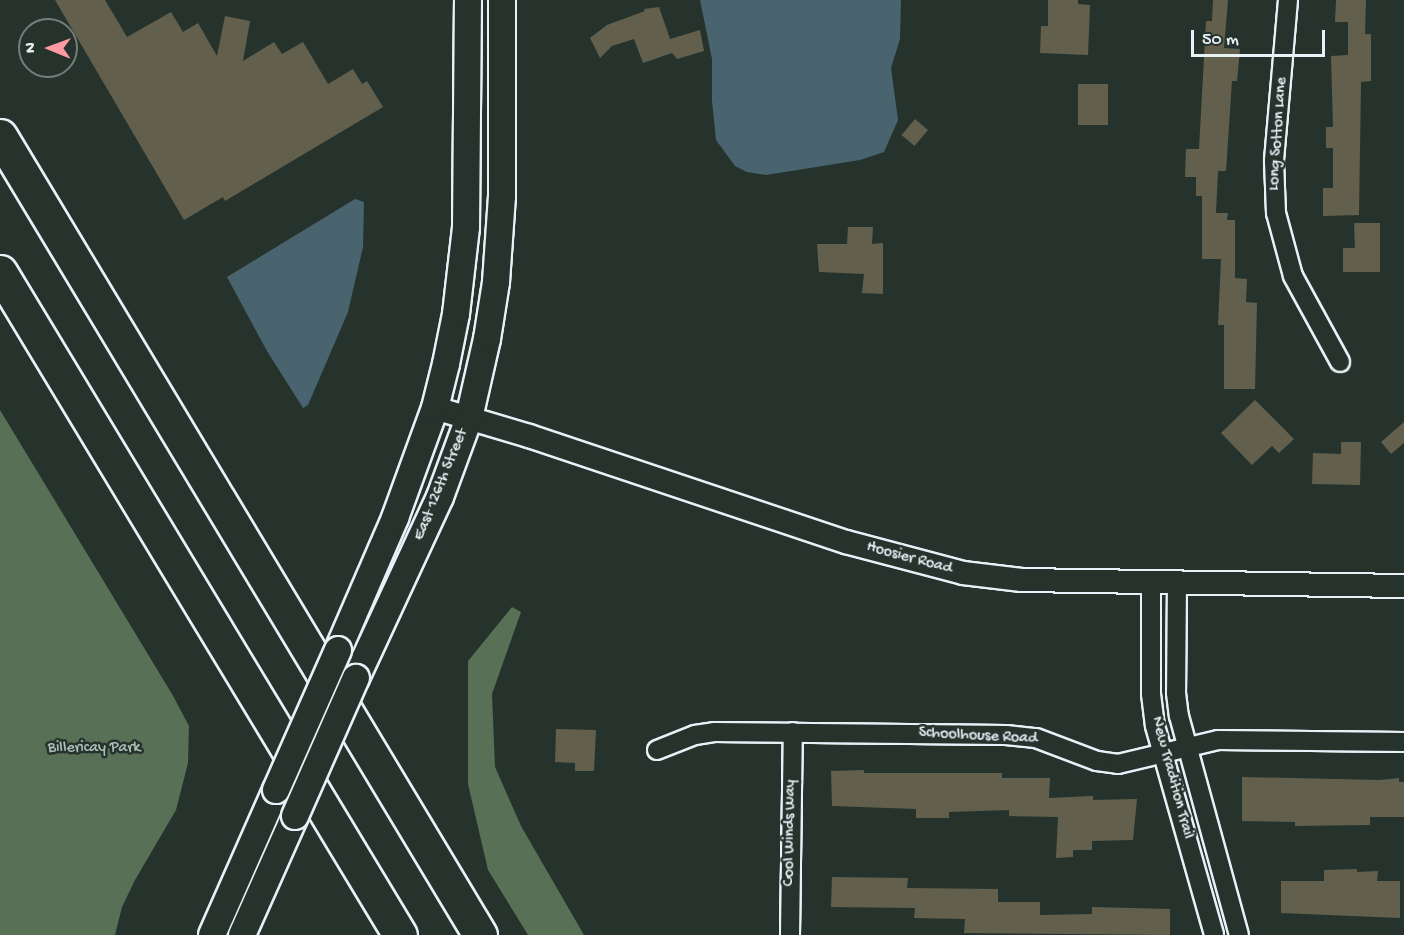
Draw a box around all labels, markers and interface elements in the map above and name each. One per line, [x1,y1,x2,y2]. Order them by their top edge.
north arrow [18,18,78,78]
scale bar [1194,18,1328,56]
text: 50 m [1202,30,1239,51]
text: N [22,42,41,53]
street label: Long Sotton Lane [1265,77,1293,191]
street label: East 126th Street [411,426,473,544]
street label: Hoosier Road [864,538,954,580]
street label: New Tradition Trail [1145,715,1197,841]
street label: Schoolhouse Road [918,724,1038,750]
park label: Billericay Park [48,739,140,759]
street label: Cool Winds Way [780,780,802,886]

